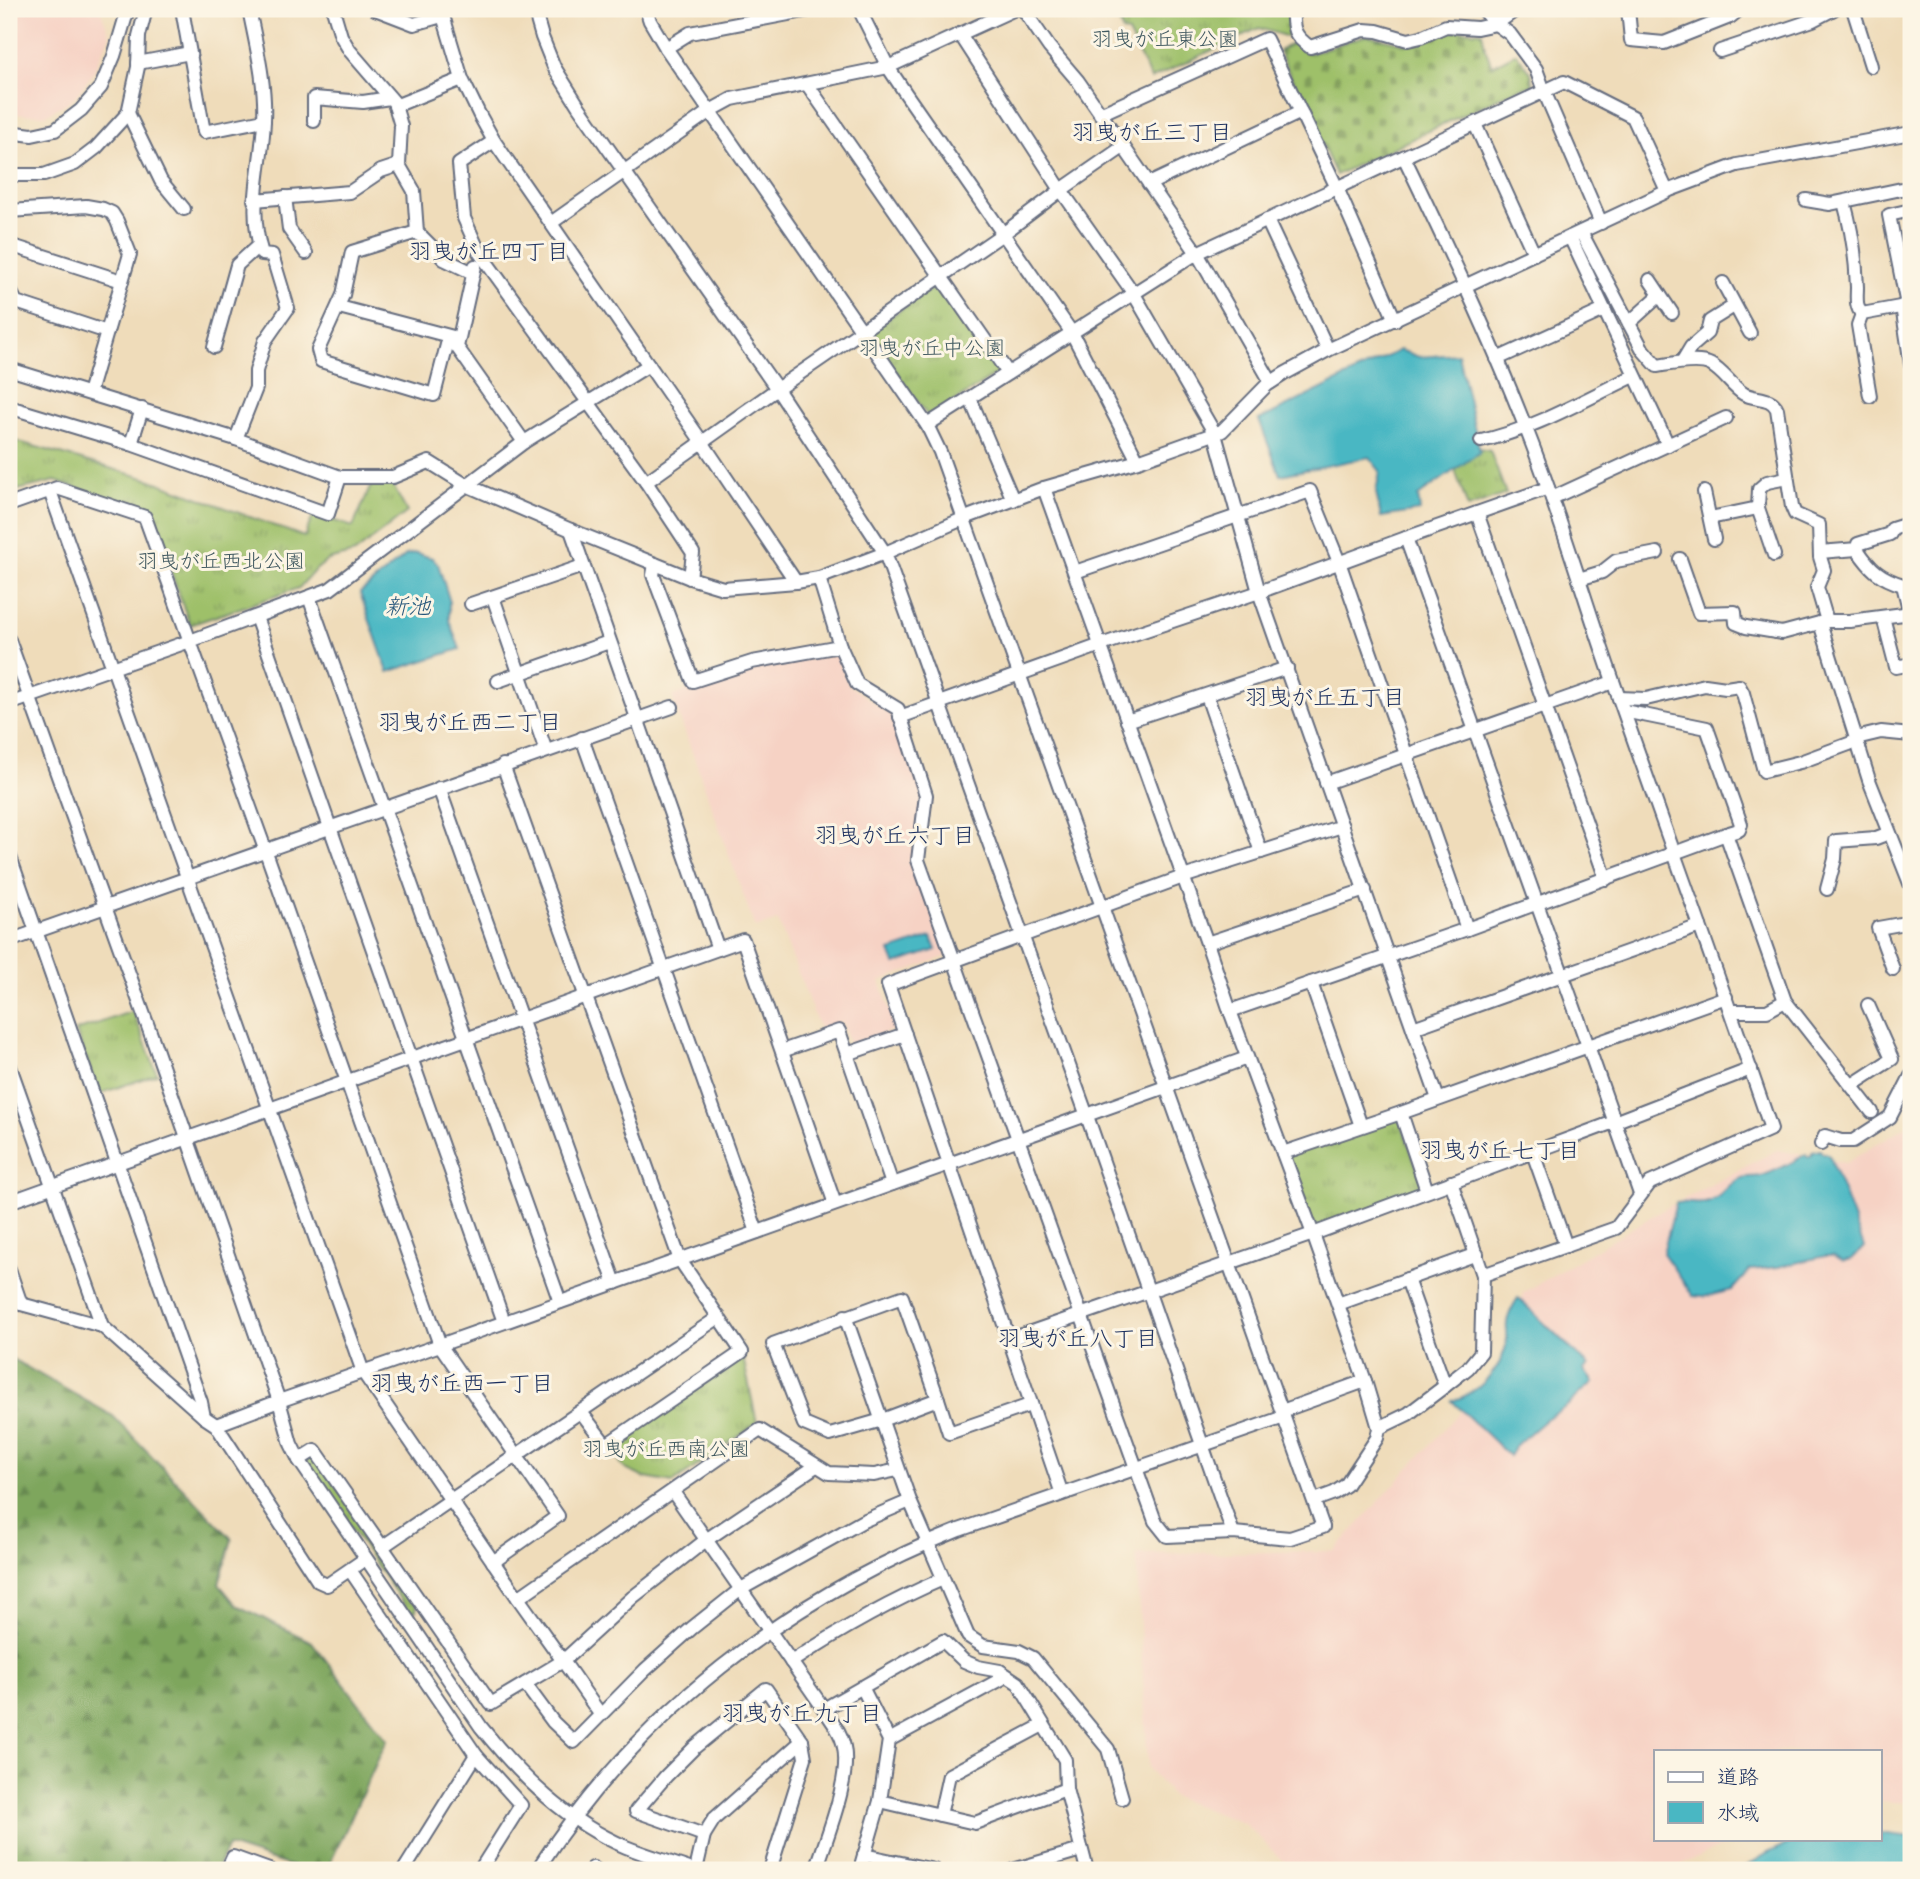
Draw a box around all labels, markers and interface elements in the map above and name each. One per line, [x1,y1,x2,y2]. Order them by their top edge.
park label: 羽曳が丘東公園 [1092,25,1239,54]
district label: 羽曳が丘三丁目 [1072,117,1233,149]
district label: 羽曳が丘四丁目 [409,236,570,268]
park label: 羽曳が丘中公園 [859,334,1006,363]
park label: 羽曳が丘西北公園 [137,547,305,576]
water label: 新池 [385,591,432,623]
district label: 羽曳が丘五丁目 [1245,682,1406,714]
district label: 羽曳が丘西二丁目 [378,707,562,739]
district label: 羽曳が丘六丁目 [815,820,976,852]
district label: 羽曳が丘七丁目 [1420,1135,1581,1167]
district label: 羽曳が丘八丁目 [998,1323,1159,1355]
district label: 羽曳が丘西一丁目 [370,1368,554,1400]
park label: 羽曳が丘西南公園 [582,1435,750,1464]
district label: 羽曳が丘九丁目 [722,1698,883,1730]
legend [1654,1750,1882,1840]
text: 道路 [1717,1763,1759,1792]
text: 水域 [1717,1799,1759,1828]

